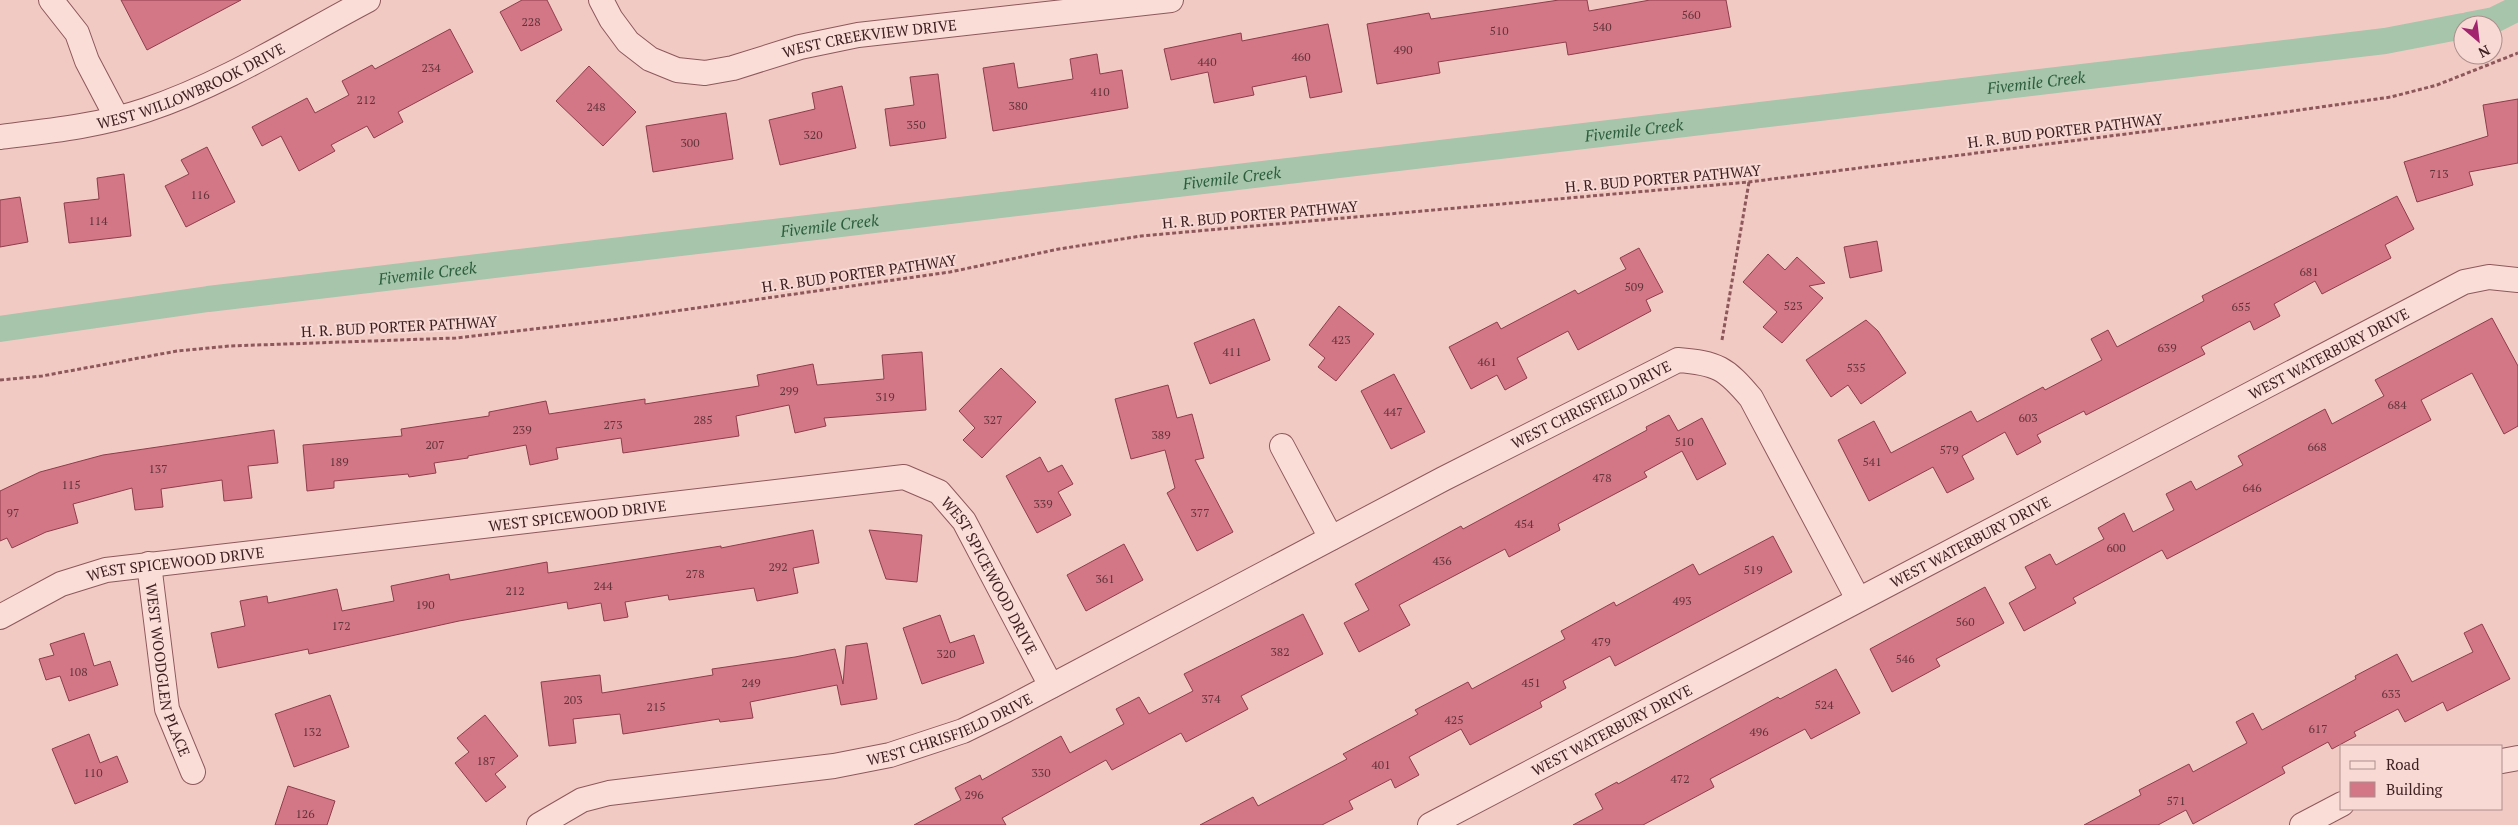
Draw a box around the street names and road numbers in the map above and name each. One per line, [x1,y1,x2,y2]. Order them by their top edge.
street label: WEST CREEKVIEW DRIVE [780,14,958,62]
street label: WEST WILLOWBROOK DRIVE [95,38,288,133]
street label: H. R. BUD PORTER PATHWAY [1966,108,2164,152]
street label: H. R. BUD PORTER PATHWAY [1564,159,1762,197]
street label: H. R. BUD PORTER PATHWAY [1161,195,1359,233]
street label: H. R. BUD PORTER PATHWAY [760,249,958,297]
street label: WEST WATERBURY DRIVE [2245,303,2412,404]
street label: H. R. BUD PORTER PATHWAY [300,311,498,341]
street label: WEST CHRISFIELD DRIVE [1508,355,1674,453]
street label: WEST WATERBURY DRIVE [1886,491,2054,592]
street label: WEST SPICEWOOD DRIVE [937,492,1042,658]
street label: WEST SPICEWOOD DRIVE [487,495,667,535]
street label: WEST SPICEWOOD DRIVE [84,542,265,585]
street label: WEST WOODGLEN PLACE [141,582,195,759]
street label: WEST WATERBURY DRIVE [1528,679,1695,780]
street label: WEST CHRISFIELD DRIVE [865,688,1036,769]

